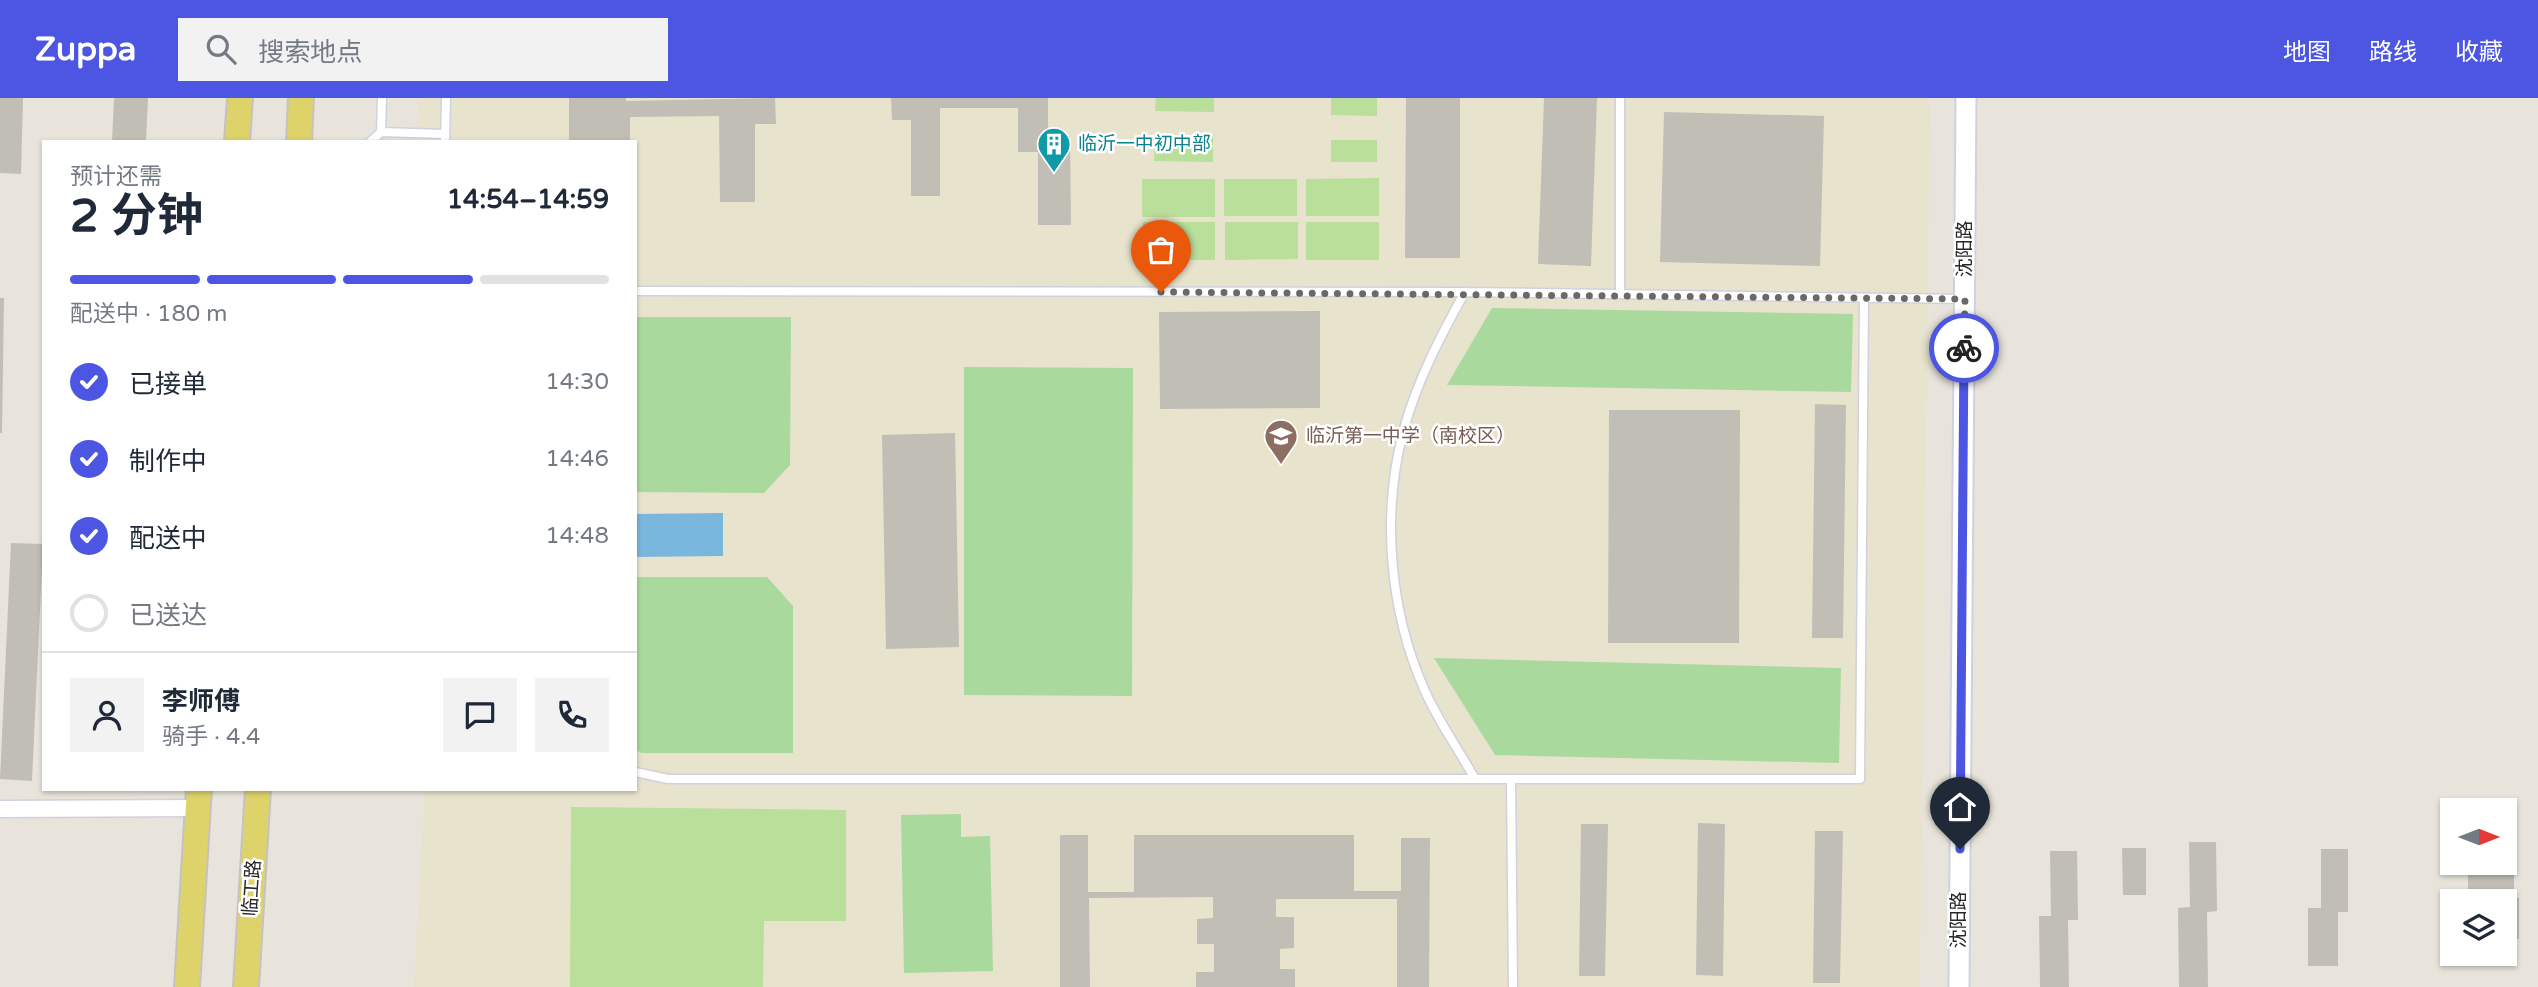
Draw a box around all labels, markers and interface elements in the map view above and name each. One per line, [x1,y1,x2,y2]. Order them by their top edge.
search box [178,18,668,81]
text: Zuppa [35,30,136,69]
icon: search [202,30,240,68]
text: 搜索地点 [258,37,362,68]
text: 地图 [2283,38,2331,67]
text: 路线 [2369,38,2417,67]
text: 收藏 [2455,38,2503,67]
building icon: 临沂一中初中部 [1035,125,1073,174]
place label: 临沂一中初中部 [1078,133,1211,155]
text: 预计还需 [70,163,162,191]
text: 14:54–14:59 [447,184,609,215]
text: 2 分钟 [70,189,203,244]
pin [1131,220,1191,292]
street label: 沈阳路 [1954,220,1976,278]
icon: bag [1142,231,1180,269]
text: 配送中 · 180 m [70,300,227,328]
courier [1929,313,1999,383]
icon: bike [1945,329,1983,367]
icon: check [70,363,108,401]
text: 14:30 [545,368,609,396]
text: 已接单 [129,369,207,400]
school or university icon: 临沂第一中学（南校区） [1262,417,1300,466]
place label: 临沂第一中学（南校区） [1306,425,1515,447]
icon: check [70,440,108,478]
text: 14:46 [545,445,609,473]
text: 制作中 [129,446,207,477]
icon: check [70,517,108,555]
text: 14:48 [545,522,609,550]
text: 配送中 [129,523,207,554]
text: 已送达 [129,600,207,631]
button: person [70,678,144,752]
button: chat [443,678,517,752]
button: phone [535,678,609,752]
text: 李师傅 [162,686,240,717]
text: 骑手 · 4.4 [162,723,260,751]
pin [1930,777,1990,849]
icon: home [1941,788,1979,826]
north arrow [2440,798,2516,875]
map controls [2440,798,2517,966]
street label: 临工路 [239,859,265,917]
button: layers [2440,889,2517,966]
street label: 沈阳路 [1948,891,1970,949]

